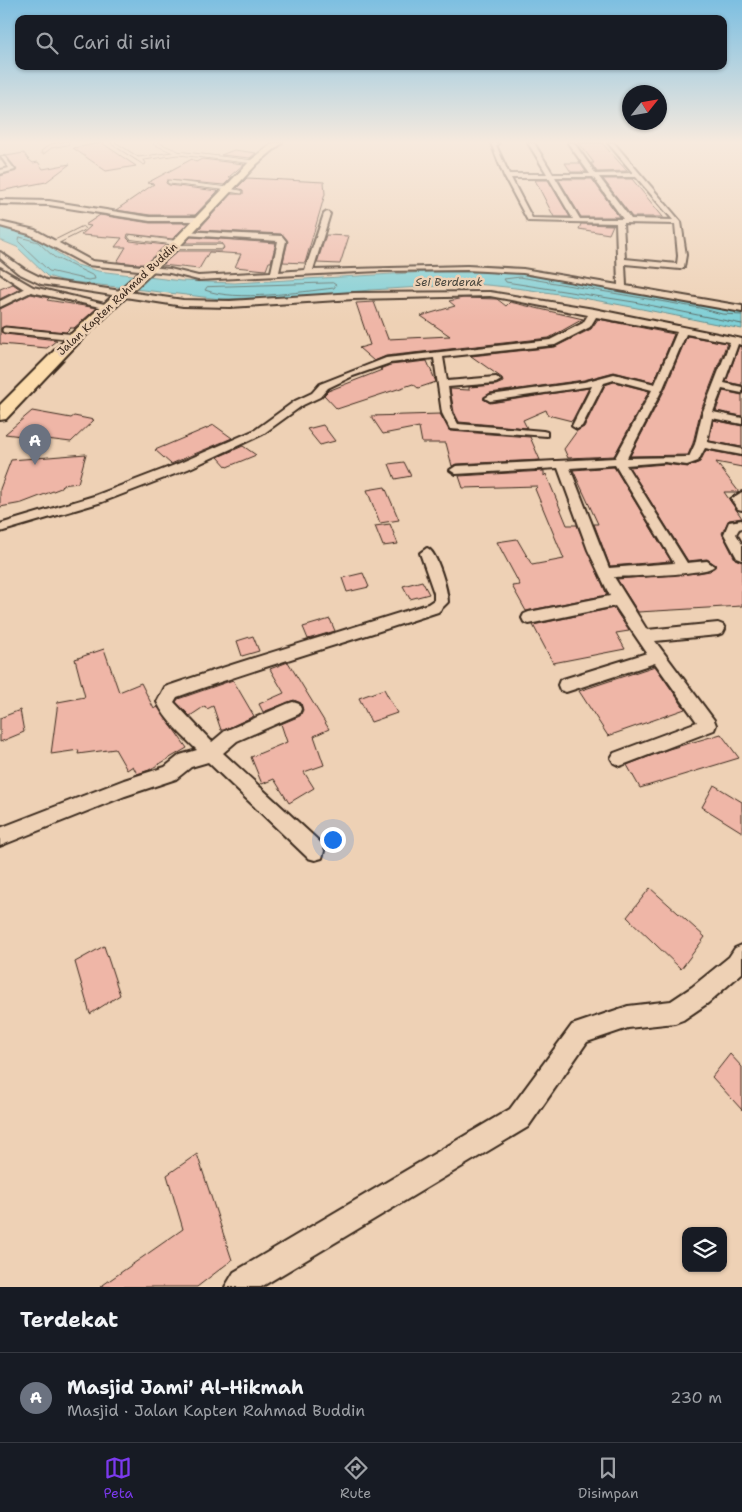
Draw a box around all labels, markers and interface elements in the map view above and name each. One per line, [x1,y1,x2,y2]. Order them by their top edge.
search box [15,15,727,70]
icon: search [33,29,61,57]
text: Cari di sini [73,30,171,55]
north arrow [622,85,667,130]
street label: Jalan Kapten Rahmad Buddin [54,240,181,359]
water label: Sei Berderak [415,275,483,290]
pin: A [19,424,51,465]
your location [320,827,346,853]
map controls [682,1227,727,1272]
button: layers [682,1227,727,1272]
text: Terdekat [20,1306,118,1334]
text: Masjid Jami' Al-Hikmah [67,1375,304,1400]
text: A [30,1387,42,1408]
text: 230 m [670,1387,722,1408]
text: Masjid · Jalan Kapten Rahmad Buddin [67,1400,365,1421]
tab: Peta [103,1454,133,1502]
tab: Rute [340,1454,371,1502]
tab: Disimpan [578,1454,639,1502]

